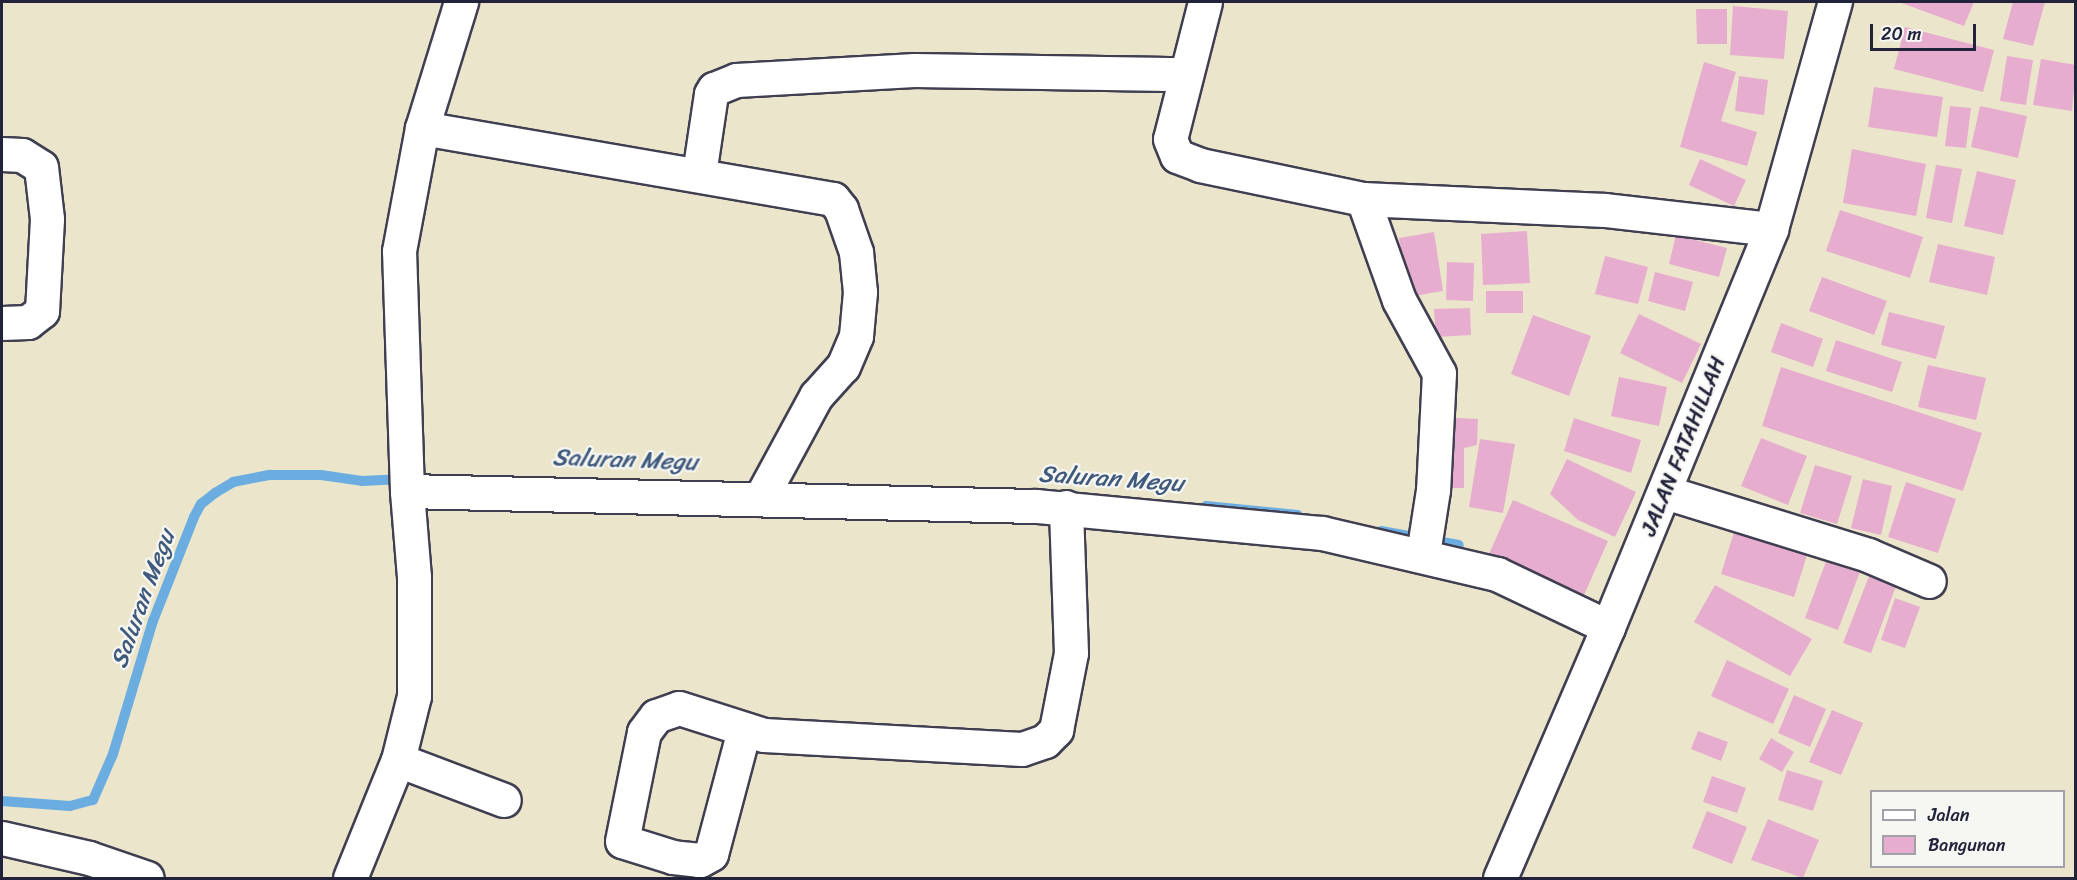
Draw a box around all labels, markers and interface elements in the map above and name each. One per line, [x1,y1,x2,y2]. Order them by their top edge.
scale bar [1873,12,1980,50]
text: 20 m [1881,18,1921,50]
street label: JALAN FATAHILLAH [1635,352,1731,540]
water label: Saluran Megu [552,443,698,477]
water label: Saluran Megu [1038,460,1184,498]
water label: Saluran Megu [105,526,181,672]
legend [1870,790,2065,868]
text: Jalan [1928,799,1969,831]
text: Bangunan [1928,829,2005,861]

